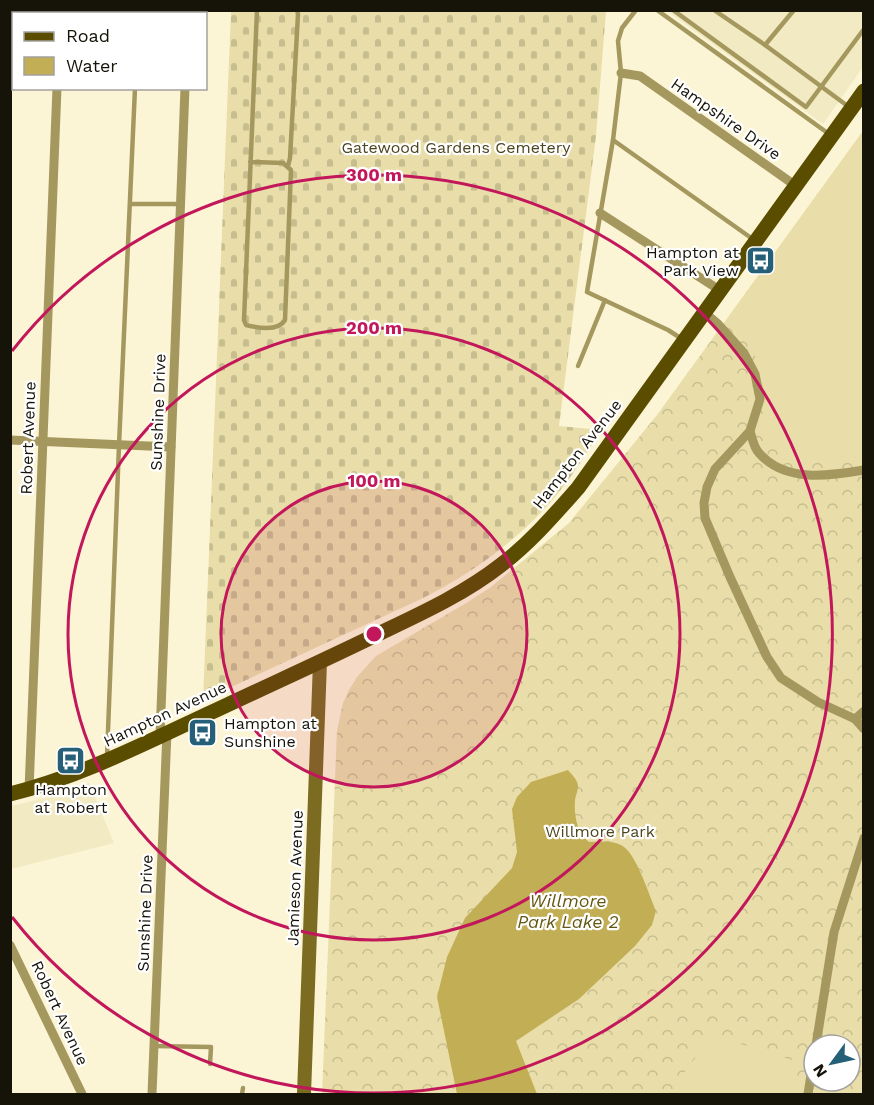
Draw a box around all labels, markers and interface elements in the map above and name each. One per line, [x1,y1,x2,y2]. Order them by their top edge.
legend [12,12,207,90]
text: Road [66,25,110,46]
text: Water [66,55,118,76]
street label: Hampshire Drive [668,74,784,164]
park label: Gatewood Gardens Cemetery [341,138,571,157]
text: 300 m [346,164,402,185]
place label: Hampton at Park View [646,243,739,280]
bus stop icon: Hampton at Park View [744,245,776,277]
text: 200 m [346,317,402,338]
street label: Sunshine Drive [146,353,170,471]
street label: Robert Avenue [17,381,39,495]
street label: Hampton Avenue [528,396,626,512]
text: 100 m [347,470,401,491]
centre of rings [364,624,384,644]
street label: Hampton Avenue [101,677,229,751]
place label: Hampton at Sunshine [224,714,317,751]
bus stop icon: Hampton at Sunshine [187,716,219,748]
bus stop icon: Hampton at Robert [55,745,87,777]
place label: Hampton at Robert [35,780,108,817]
street label: Jamieson Avenue [283,810,307,946]
park label: Willmore Park [545,822,655,841]
street label: Sunshine Drive [133,854,157,972]
water label: Willmore Park Lake 2 [517,890,619,932]
street label: Robert Avenue [27,958,93,1068]
north arrow [802,1033,862,1093]
text: N [809,1061,831,1081]

